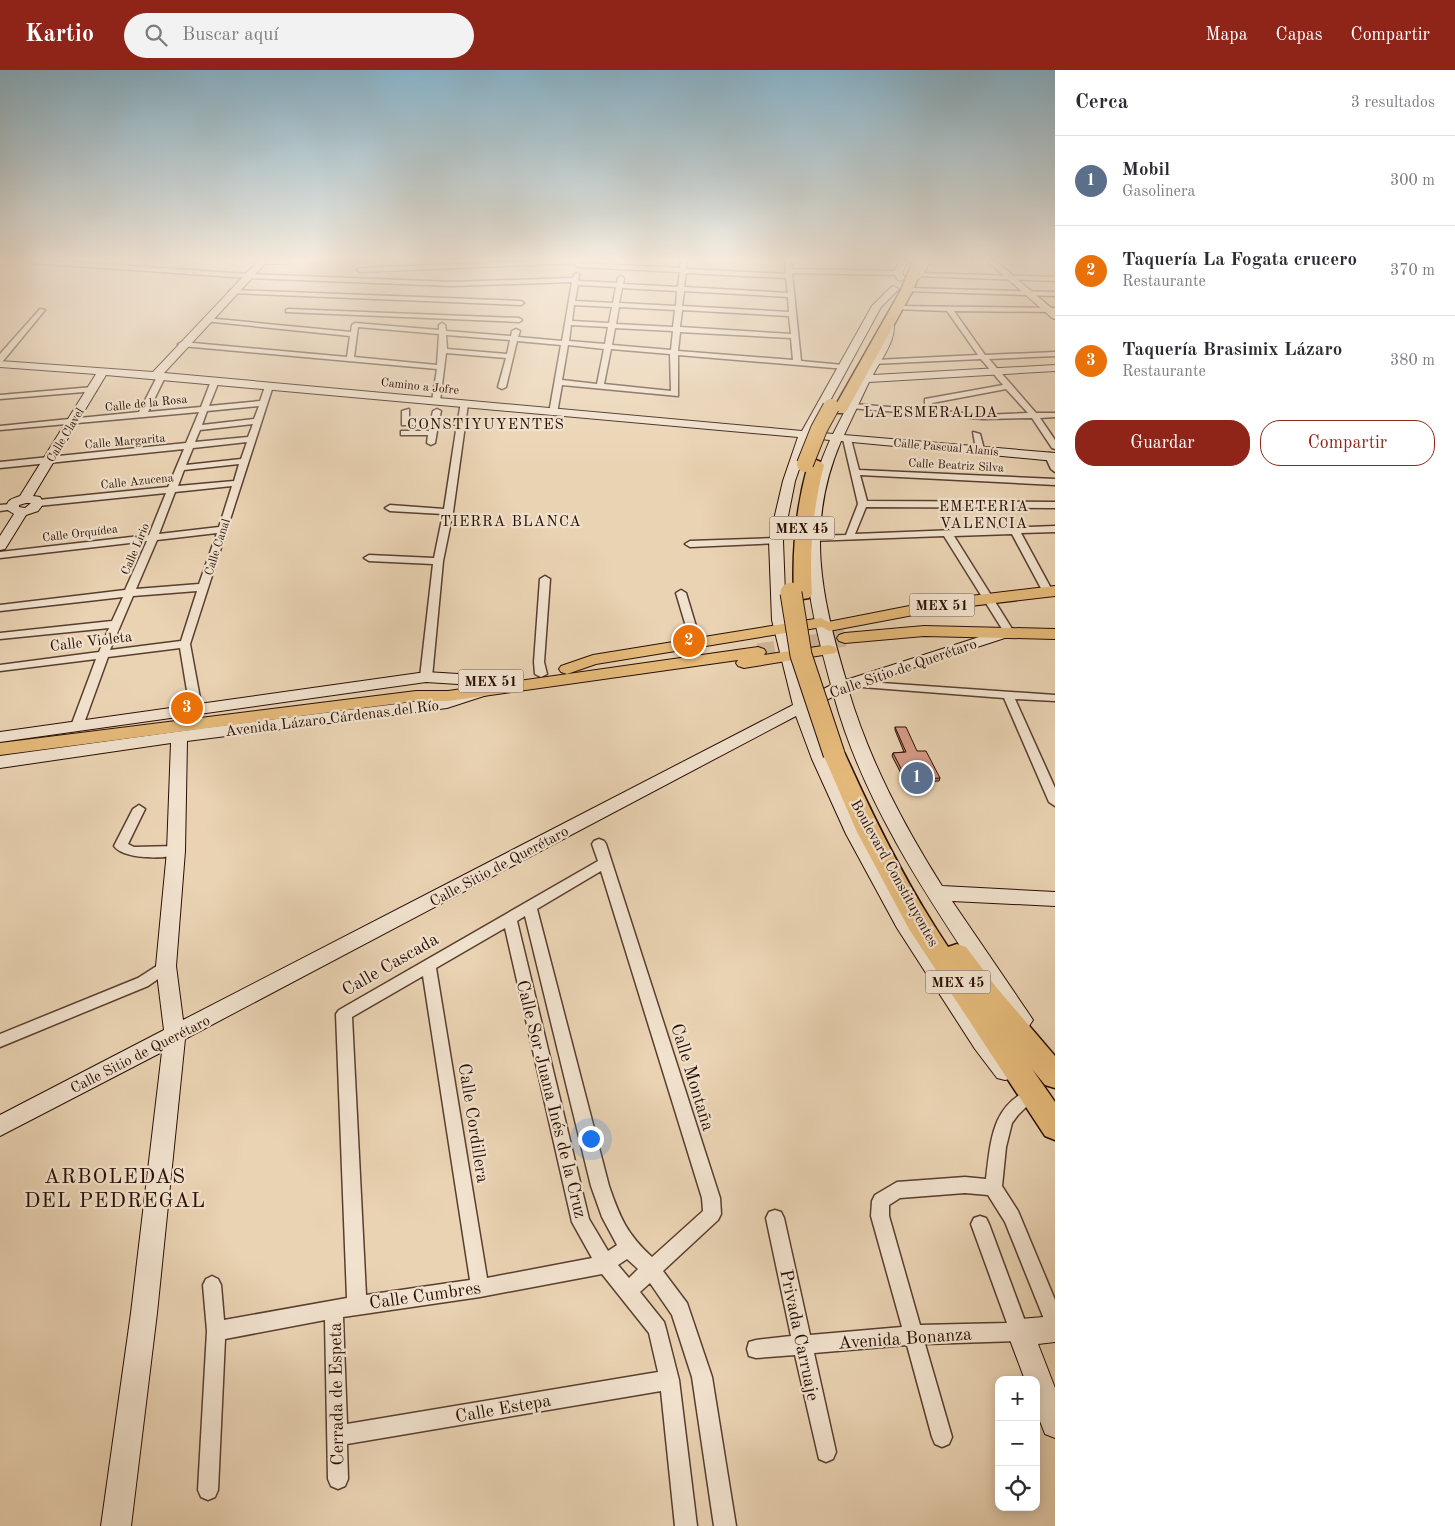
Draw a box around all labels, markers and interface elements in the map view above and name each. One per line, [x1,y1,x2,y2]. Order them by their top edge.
search box [124,13,474,58]
icon: search [142,21,170,49]
text: Kartio [25,23,94,47]
text: Buscar aquí [182,26,279,45]
text: Mapa [1205,26,1248,44]
text: Capas [1276,26,1323,44]
text: Compartir [1351,26,1430,44]
text: Cerca [1075,92,1128,113]
text: 3 resultados [1351,95,1435,111]
text: Mobil [1122,161,1170,180]
text: 1 [1086,173,1096,189]
text: 300 m [1390,173,1435,189]
text: Gasolinera [1122,184,1195,200]
text: Taquería La Fogata crucero [1122,251,1357,270]
text: 2 [1086,263,1096,279]
text: 370 m [1390,263,1435,279]
text: Restaurante [1122,274,1206,290]
text: Taquería Brasimix Lázaro [1122,341,1342,360]
text: 3 [1086,353,1096,369]
text: 380 m [1390,353,1435,369]
text: Restaurante [1122,364,1206,380]
street label: Camino a Jofre [380,377,460,397]
street label: Calle de la Rosa [104,394,188,414]
street label: Calle Clavel [45,406,87,465]
district label: LA ESMERALDA [864,406,998,421]
district label: CONSTIYUYENTES [407,418,565,433]
button: Guardar [1075,420,1250,466]
button: Compartir [1260,420,1435,466]
street label: Calle Margarita [84,432,166,452]
street label: Calle Pascual Alanís [893,437,999,459]
street label: Calle Beatriz Silva [908,457,1004,475]
street label: Calle Azucena [100,472,174,492]
district label: EMETERIA VALENCIA [939,500,1029,532]
district label: TIERRA BLANCA [440,515,582,530]
road number: MEX 45 [770,516,834,539]
street label: Calle Canal [203,517,233,577]
street label: Calle Lirio [120,522,152,577]
street label: Calle Orquídea [42,523,119,545]
road number: MEX 51 [910,594,974,616]
pin: 2 [673,622,705,660]
street label: Calle Violeta [49,630,134,655]
street label: Calle Sitio de Querétaro [828,637,979,702]
road number: MEX 51 [458,670,524,692]
pin: 3 [171,689,203,727]
street label: Avenida Lázaro Cárdenas del Río [224,699,440,740]
pin: 1 [901,759,933,797]
street label: Boulevard Constituyentes [847,798,940,950]
street label: Calle Sitio de Querétaro [428,824,571,910]
street label: Calle Cascada [339,930,442,1000]
road number: MEX 45 [926,970,990,994]
street label: Calle Sor Juana Inés de la Cruz [513,978,589,1220]
street label: Calle Sitio de Querétaro [68,1014,213,1097]
street label: Calle Montaña [667,1021,717,1133]
street label: Calle Cordillera [455,1062,491,1184]
your location [578,1126,604,1152]
district label: ARBOLEDAS DEL PEDREGAL [24,1167,206,1212]
street label: Privada Carruaje [776,1268,822,1403]
street label: Calle Cumbres [368,1279,482,1313]
street label: Cerrada de Espeta [327,1322,347,1466]
street label: Avenida Bonanza [838,1325,973,1353]
map controls [995,1376,1040,1511]
button: + [995,1376,1040,1421]
street label: Calle Estepa [454,1392,553,1426]
button: − [995,1421,1040,1466]
button: locate [995,1466,1040,1511]

